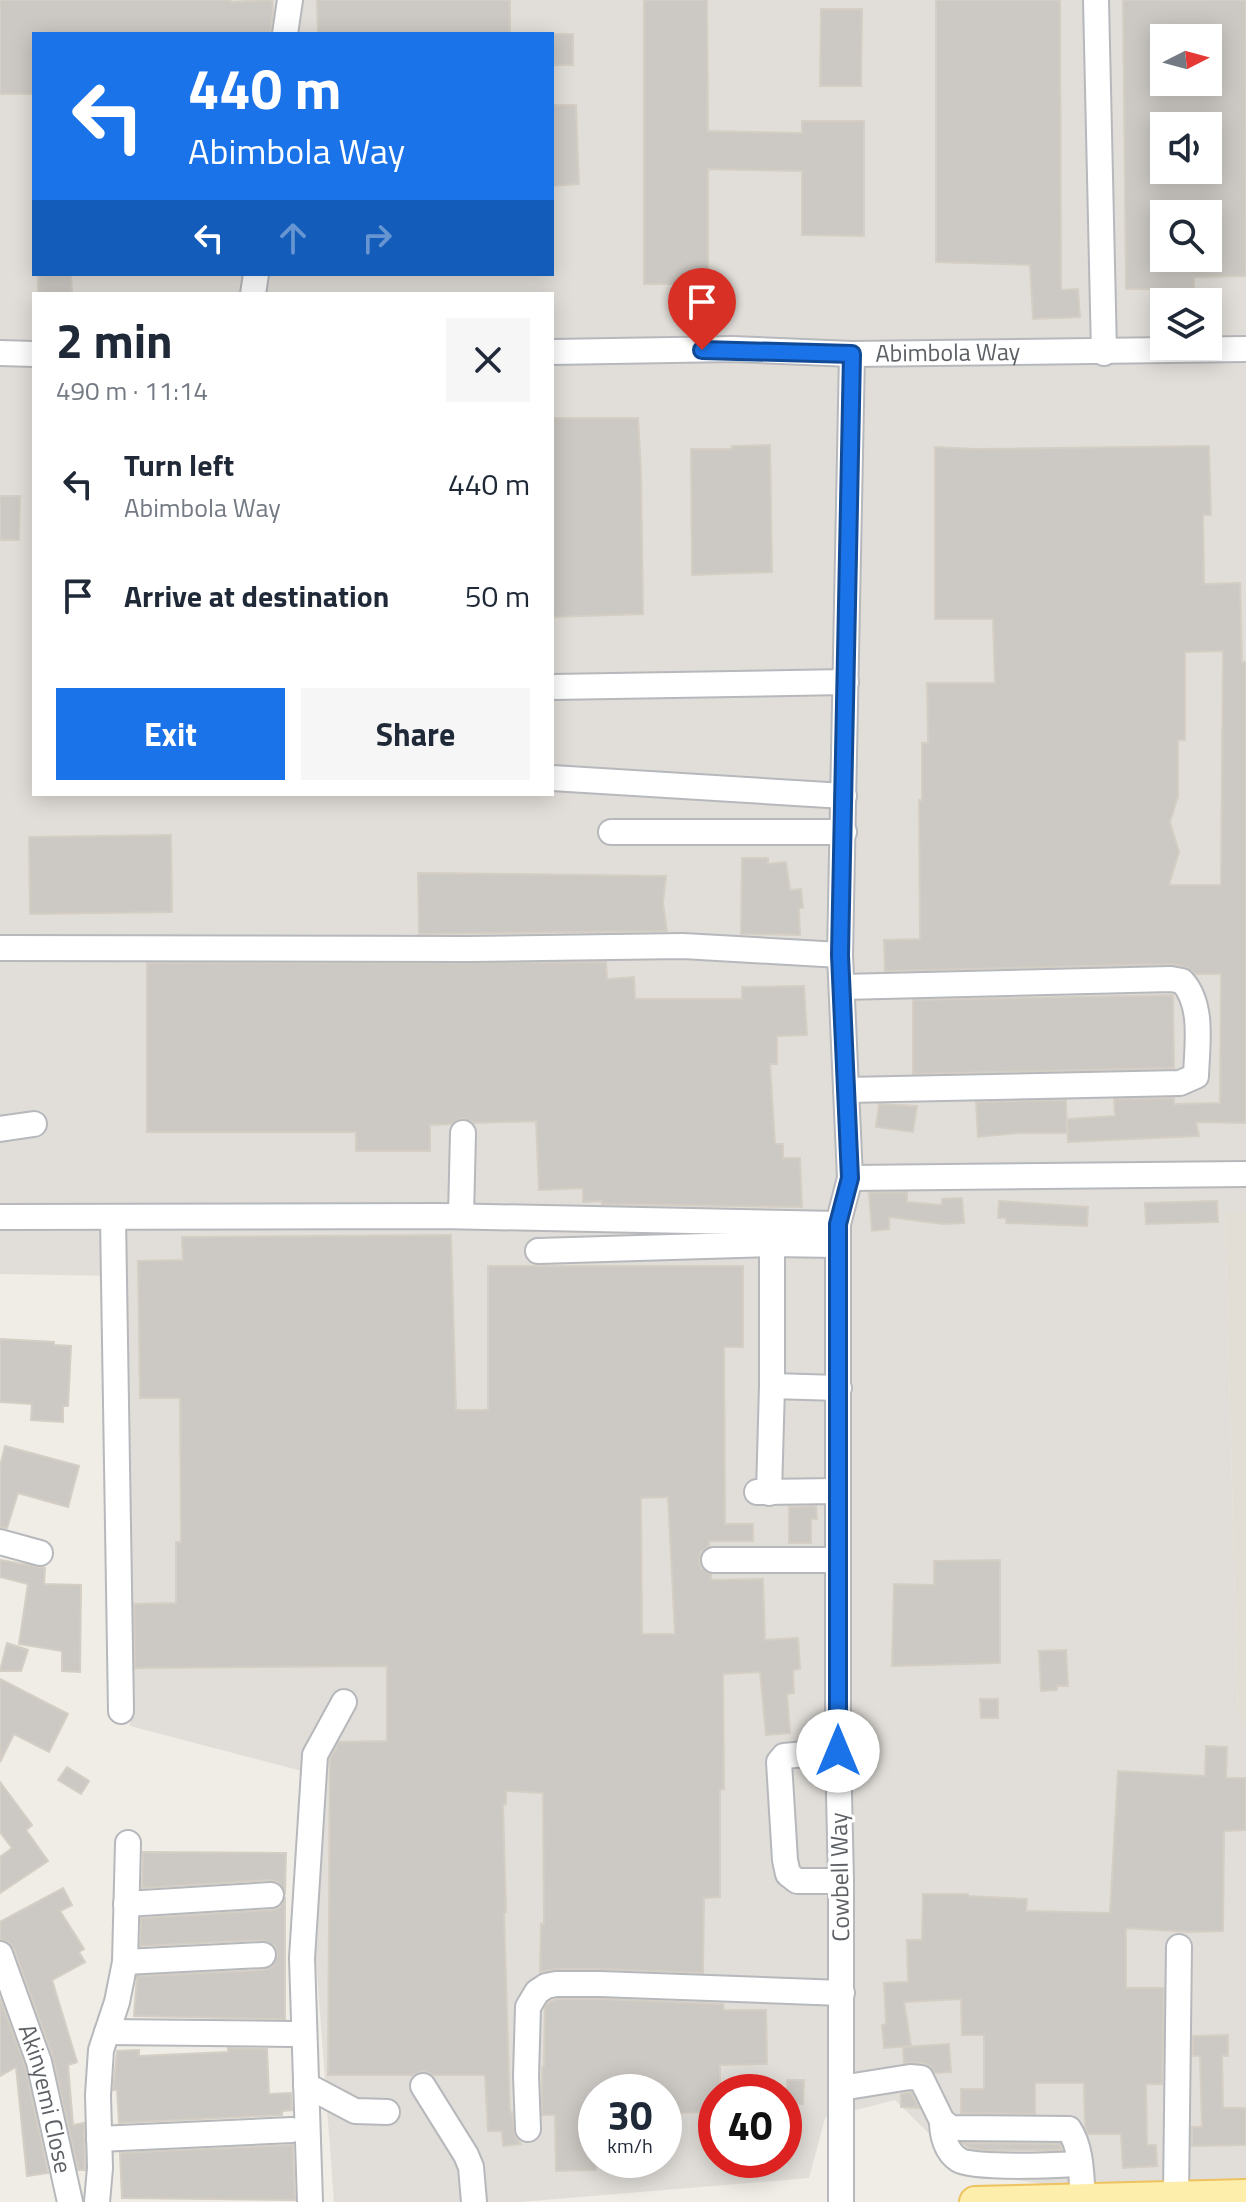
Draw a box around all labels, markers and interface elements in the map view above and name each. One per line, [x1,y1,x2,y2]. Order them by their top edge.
north arrow [1150,24,1222,96]
map controls [1150,24,1222,360]
text: 440 m [188,46,341,131]
icon: left [56,64,160,168]
button: sound [1150,112,1222,184]
text: Abimbola Way [188,123,405,178]
button: search [1150,200,1222,272]
icon: left [187,216,231,260]
icon: ahead [271,216,315,260]
icon: right [355,216,399,260]
pin [668,268,736,350]
icon: arrive [680,280,724,324]
button: layers [1150,288,1222,360]
text: 2 min [56,304,173,377]
button: close [446,318,530,402]
street label: Abimbola Way [875,333,1021,371]
text: 490 m · 11:14 [56,371,208,410]
text: Turn left [124,442,234,488]
text: 440 m [448,461,530,507]
icon: left [56,462,100,506]
text: Abimbola Way [124,488,281,527]
text: Arrive at destination [124,573,389,619]
text: 50 m [465,573,530,619]
icon: arrive [56,574,100,618]
button: Exit [56,688,285,780]
button: Share [301,688,530,780]
position arrow [796,1709,880,1793]
street label: Cowbell Way [820,1812,858,1942]
street label: Akinyemi Close [10,2019,82,2176]
speed limit sign: 40 [698,2074,802,2178]
text: 30 [608,2085,652,2146]
text: km/h [607,2130,653,2161]

